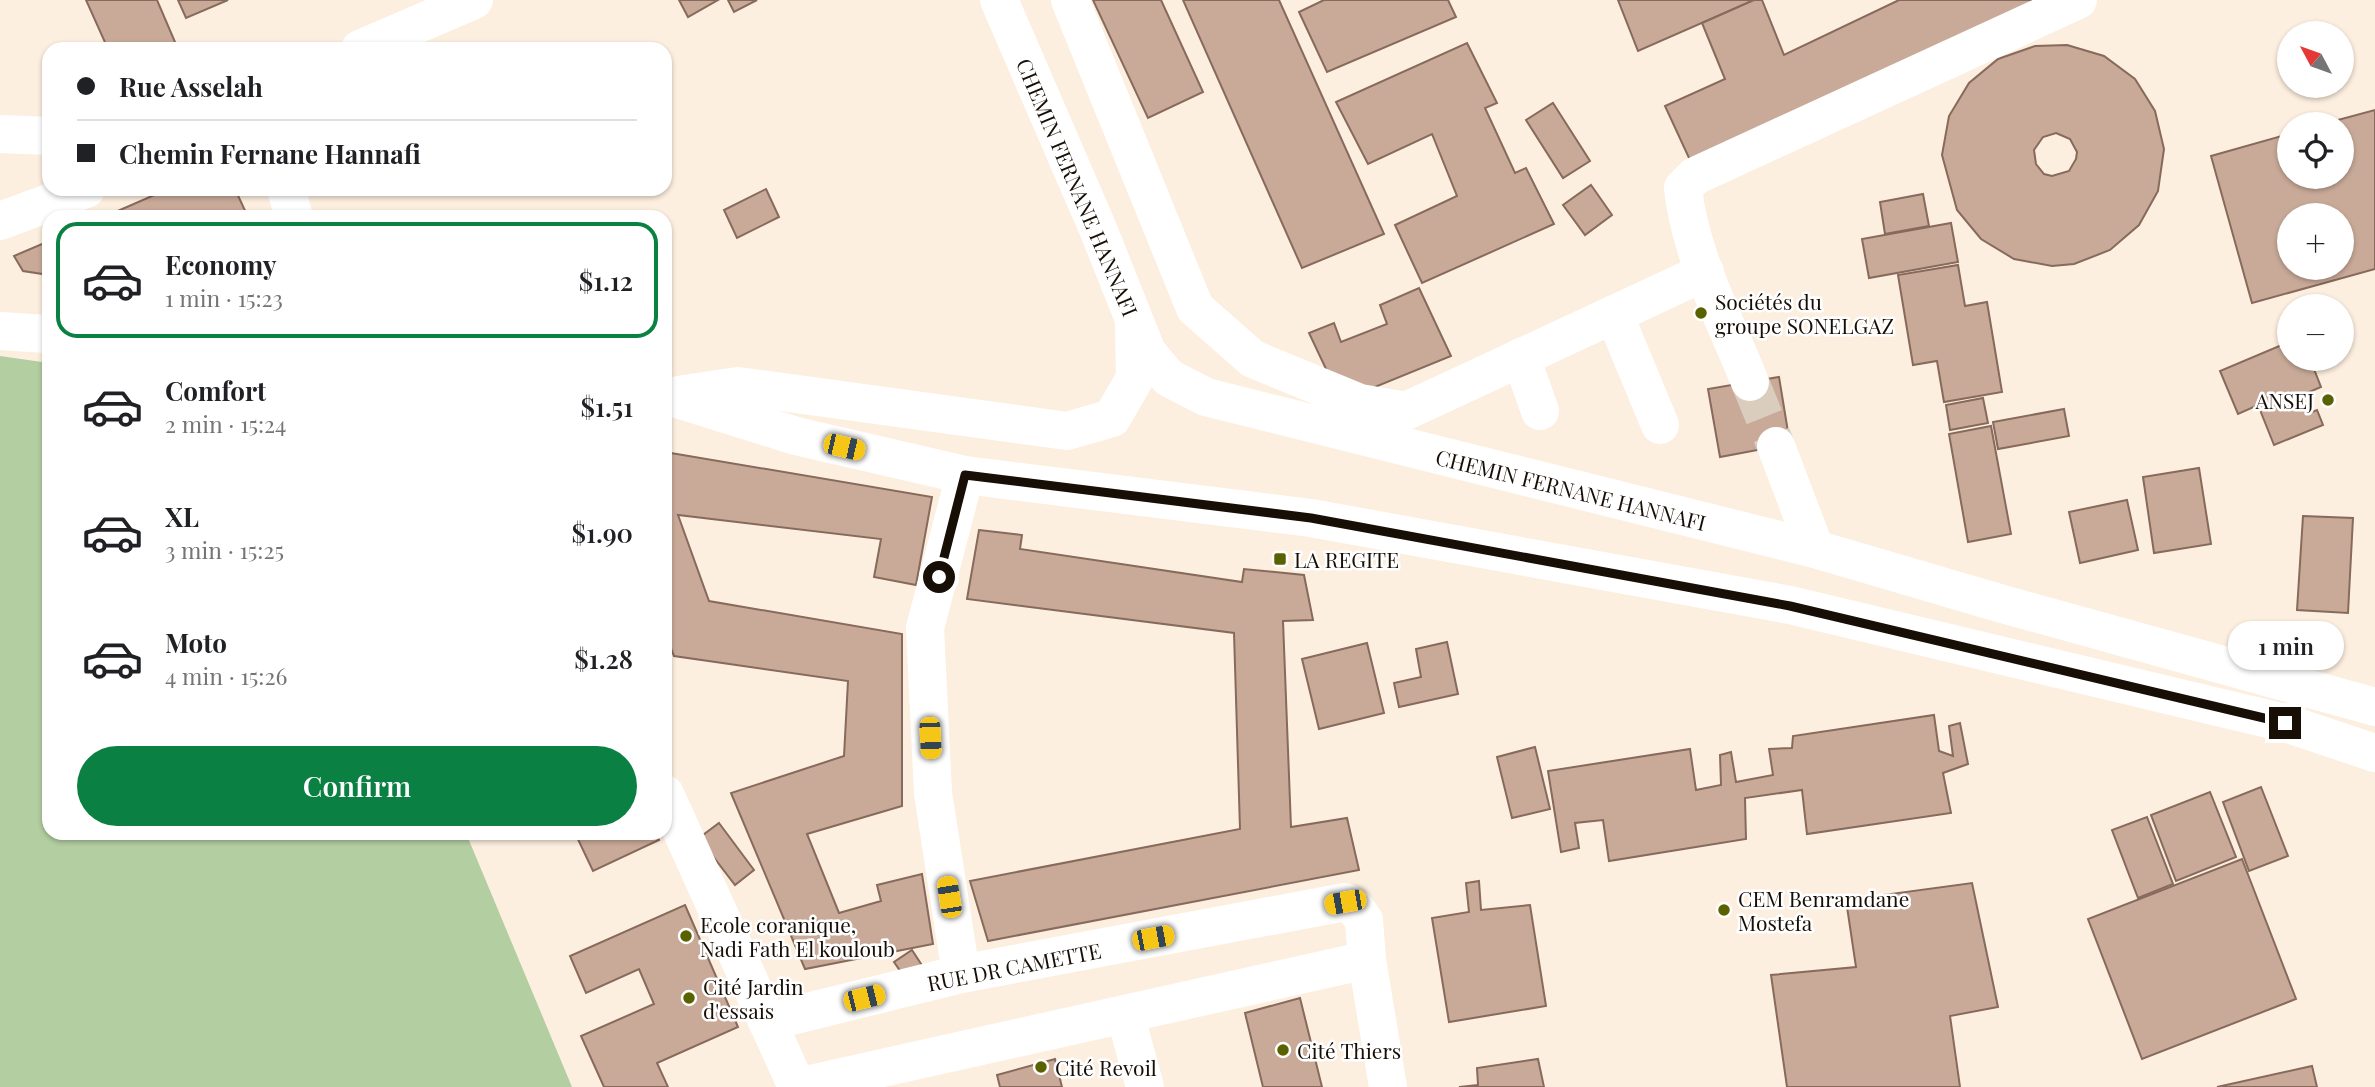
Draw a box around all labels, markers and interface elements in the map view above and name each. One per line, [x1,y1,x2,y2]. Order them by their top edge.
north arrow [2277,21,2354,98]
map controls [2277,21,2354,371]
street label: CHEMIN FERNANE HANNAFI [1011,54,1145,320]
text: Rue Asselah [119,69,263,104]
button: locate [2277,112,2354,189]
text: Chemin Fernane Hannafi [119,136,421,171]
button: + [2277,203,2354,280]
text: Economy [165,247,276,282]
icon: car [81,249,144,312]
text: $1.12 [579,263,633,298]
text: 1 min · 15:23 [165,282,283,313]
place label: Sociétés du groupe SONELGAZ [1715,287,1894,339]
button: − [2277,294,2354,371]
marker: Sociétés du groupe SONELGAZ [1693,305,1709,321]
text: Comfort [165,373,266,408]
icon: car [81,375,144,438]
place label: ANSEJ [2254,386,2314,414]
text: $1.51 [581,389,633,424]
marker: ANSEJ [2320,392,2336,408]
text: 2 min · 15:24 [165,408,286,439]
car [822,432,867,462]
street label: CHEMIN FERNANE HANNAFI [1433,442,1709,536]
text: XL [165,499,199,534]
icon: car [81,501,144,564]
text: $1.90 [572,515,633,550]
text: 3 min · 15:25 [165,534,284,565]
place label: LA REGITE [1294,545,1399,573]
marker: LA REGITE [1272,551,1288,567]
route start [923,561,955,593]
callout: 1 min [2227,622,2343,670]
text: Moto [165,625,227,660]
icon: car [81,627,144,690]
text: 1 min [2258,630,2314,661]
text: $1.28 [574,641,633,676]
text: 4 min · 15:26 [165,660,287,691]
route end [2269,707,2301,739]
car [919,716,942,760]
button: Confirm [77,746,637,826]
car [936,875,963,919]
place label: CEM Benramdane Mostefa [1738,884,1909,936]
car [1323,888,1368,916]
marker: CEM Benramdane Mostefa [1716,902,1732,918]
place label: Ecole coranique, Nadi Fath El kouloub [700,910,895,962]
car [1131,924,1176,952]
marker: Ecole coranique, Nadi Fath El kouloub [678,928,694,944]
street label: RUE DR CAMETTE [925,935,1103,997]
place label: Cité Jardin d'essais [703,972,804,1024]
car [842,983,887,1013]
marker: Cité Jardin d'essais [681,990,697,1006]
place label: Cité Thiers [1297,1036,1401,1064]
marker: Cité Thiers [1275,1042,1291,1058]
place label: Cité Revoil [1055,1053,1157,1081]
marker: Cité Revoil [1033,1059,1049,1075]

